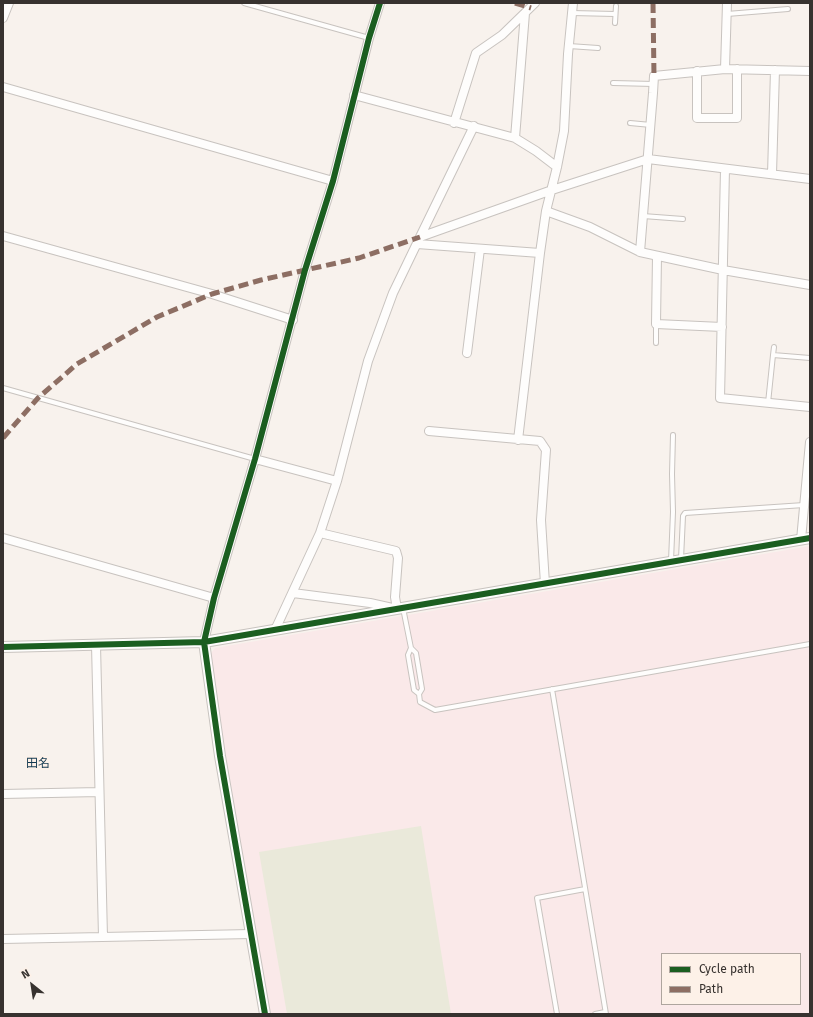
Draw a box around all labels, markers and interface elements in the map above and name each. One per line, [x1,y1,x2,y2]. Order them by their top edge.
district label: 田名 [26,757,50,771]
legend [661,953,801,1005]
text: Cycle path [699,962,755,976]
north arrow [12,965,52,1005]
text: N [19,967,32,982]
text: Path [699,982,723,996]

